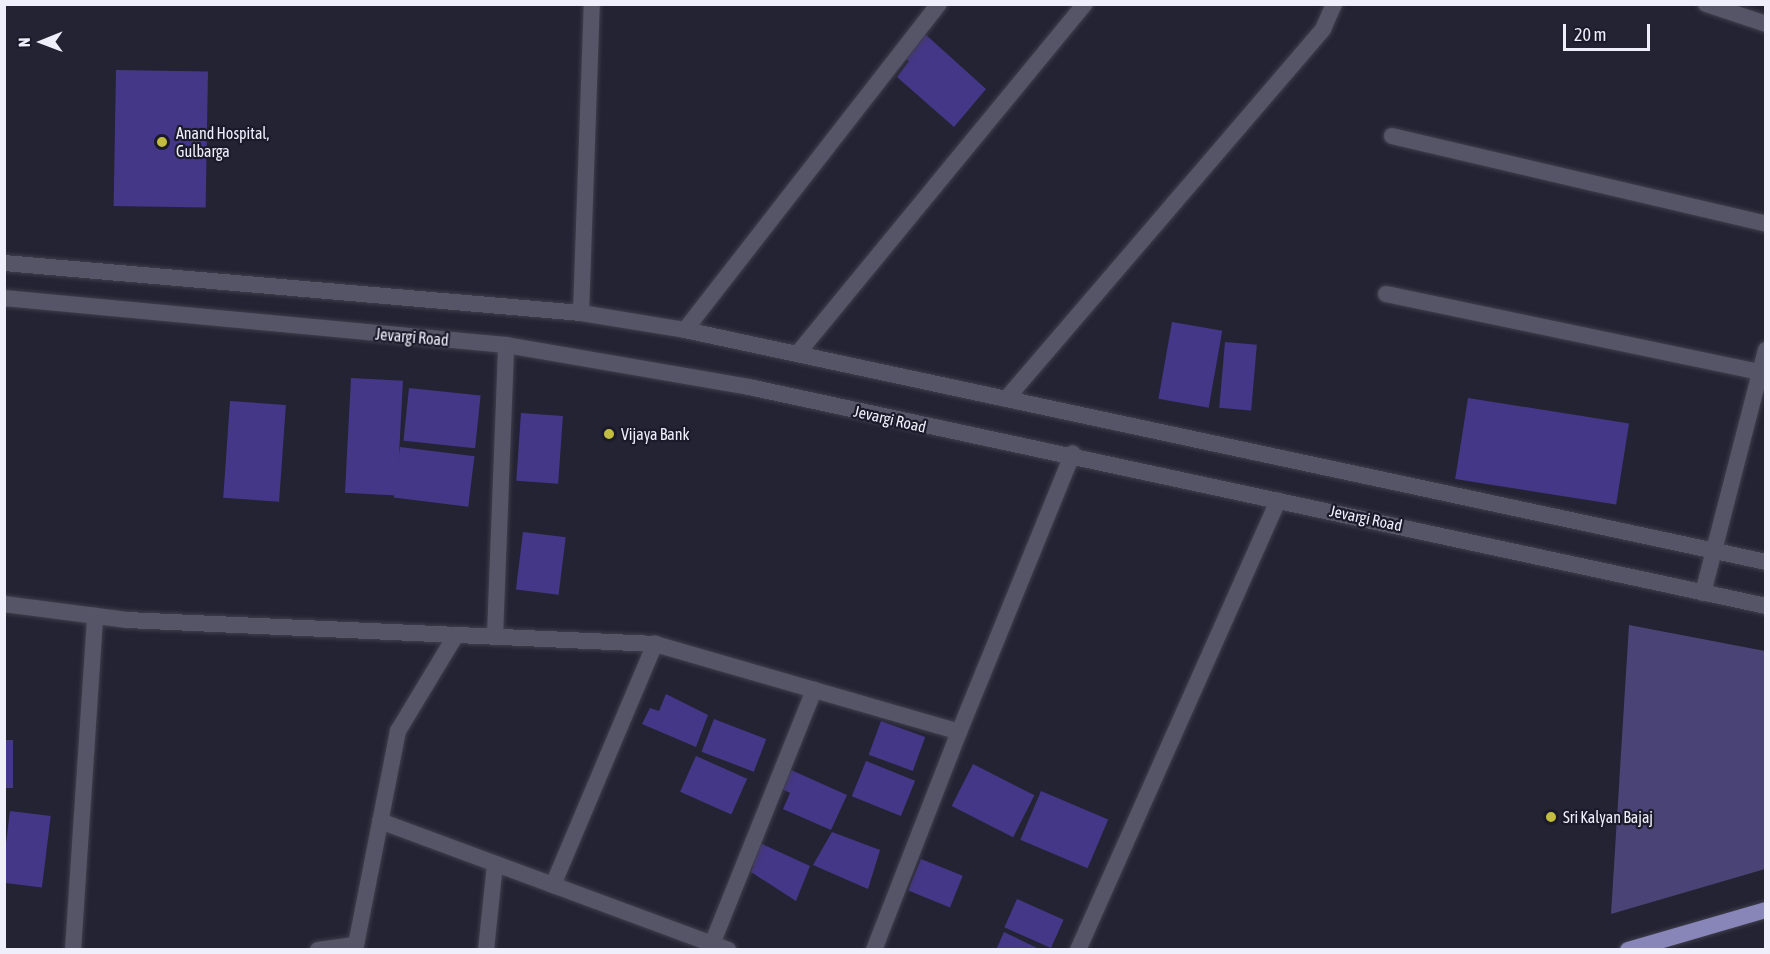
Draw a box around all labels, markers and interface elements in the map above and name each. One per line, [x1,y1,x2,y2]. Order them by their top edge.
north arrow [12,12,72,72]
scale bar [1566,12,1653,50]
text: 20 m [1574,24,1606,45]
text: N [15,37,33,47]
place label: Anand Hospital, Gulbarga [176,123,269,161]
marker: Anand Hospital, Gulbarga [153,133,171,151]
street label: Jevargi Road [374,324,450,350]
street label: Jevargi Road [852,401,928,437]
place label: Vijaya Bank [621,424,690,444]
marker: Vijaya Bank [602,427,616,441]
street label: Jevargi Road [1328,501,1404,535]
place label: Sri Kalyan Bajaj [1563,807,1653,827]
marker: Sri Kalyan Bajaj [1544,810,1558,824]

